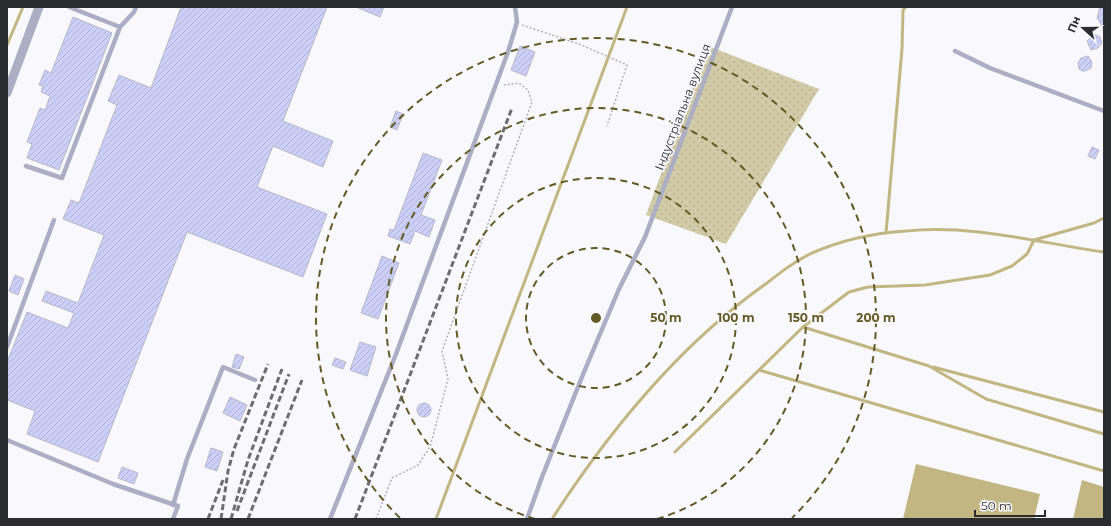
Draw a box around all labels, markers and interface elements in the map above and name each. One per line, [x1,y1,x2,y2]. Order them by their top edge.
north arrow [1063,8,1103,48]
text: Пн [1064,14,1083,35]
street label: Індустріальна вулиця [651,41,714,172]
text: 50 m [650,310,682,325]
text: 100 m [718,310,754,325]
text: 150 m [788,310,824,325]
text: 200 m [856,310,896,325]
centre of rings [589,311,603,325]
scale bar [975,492,1045,518]
text: 50 m [981,498,1012,513]

